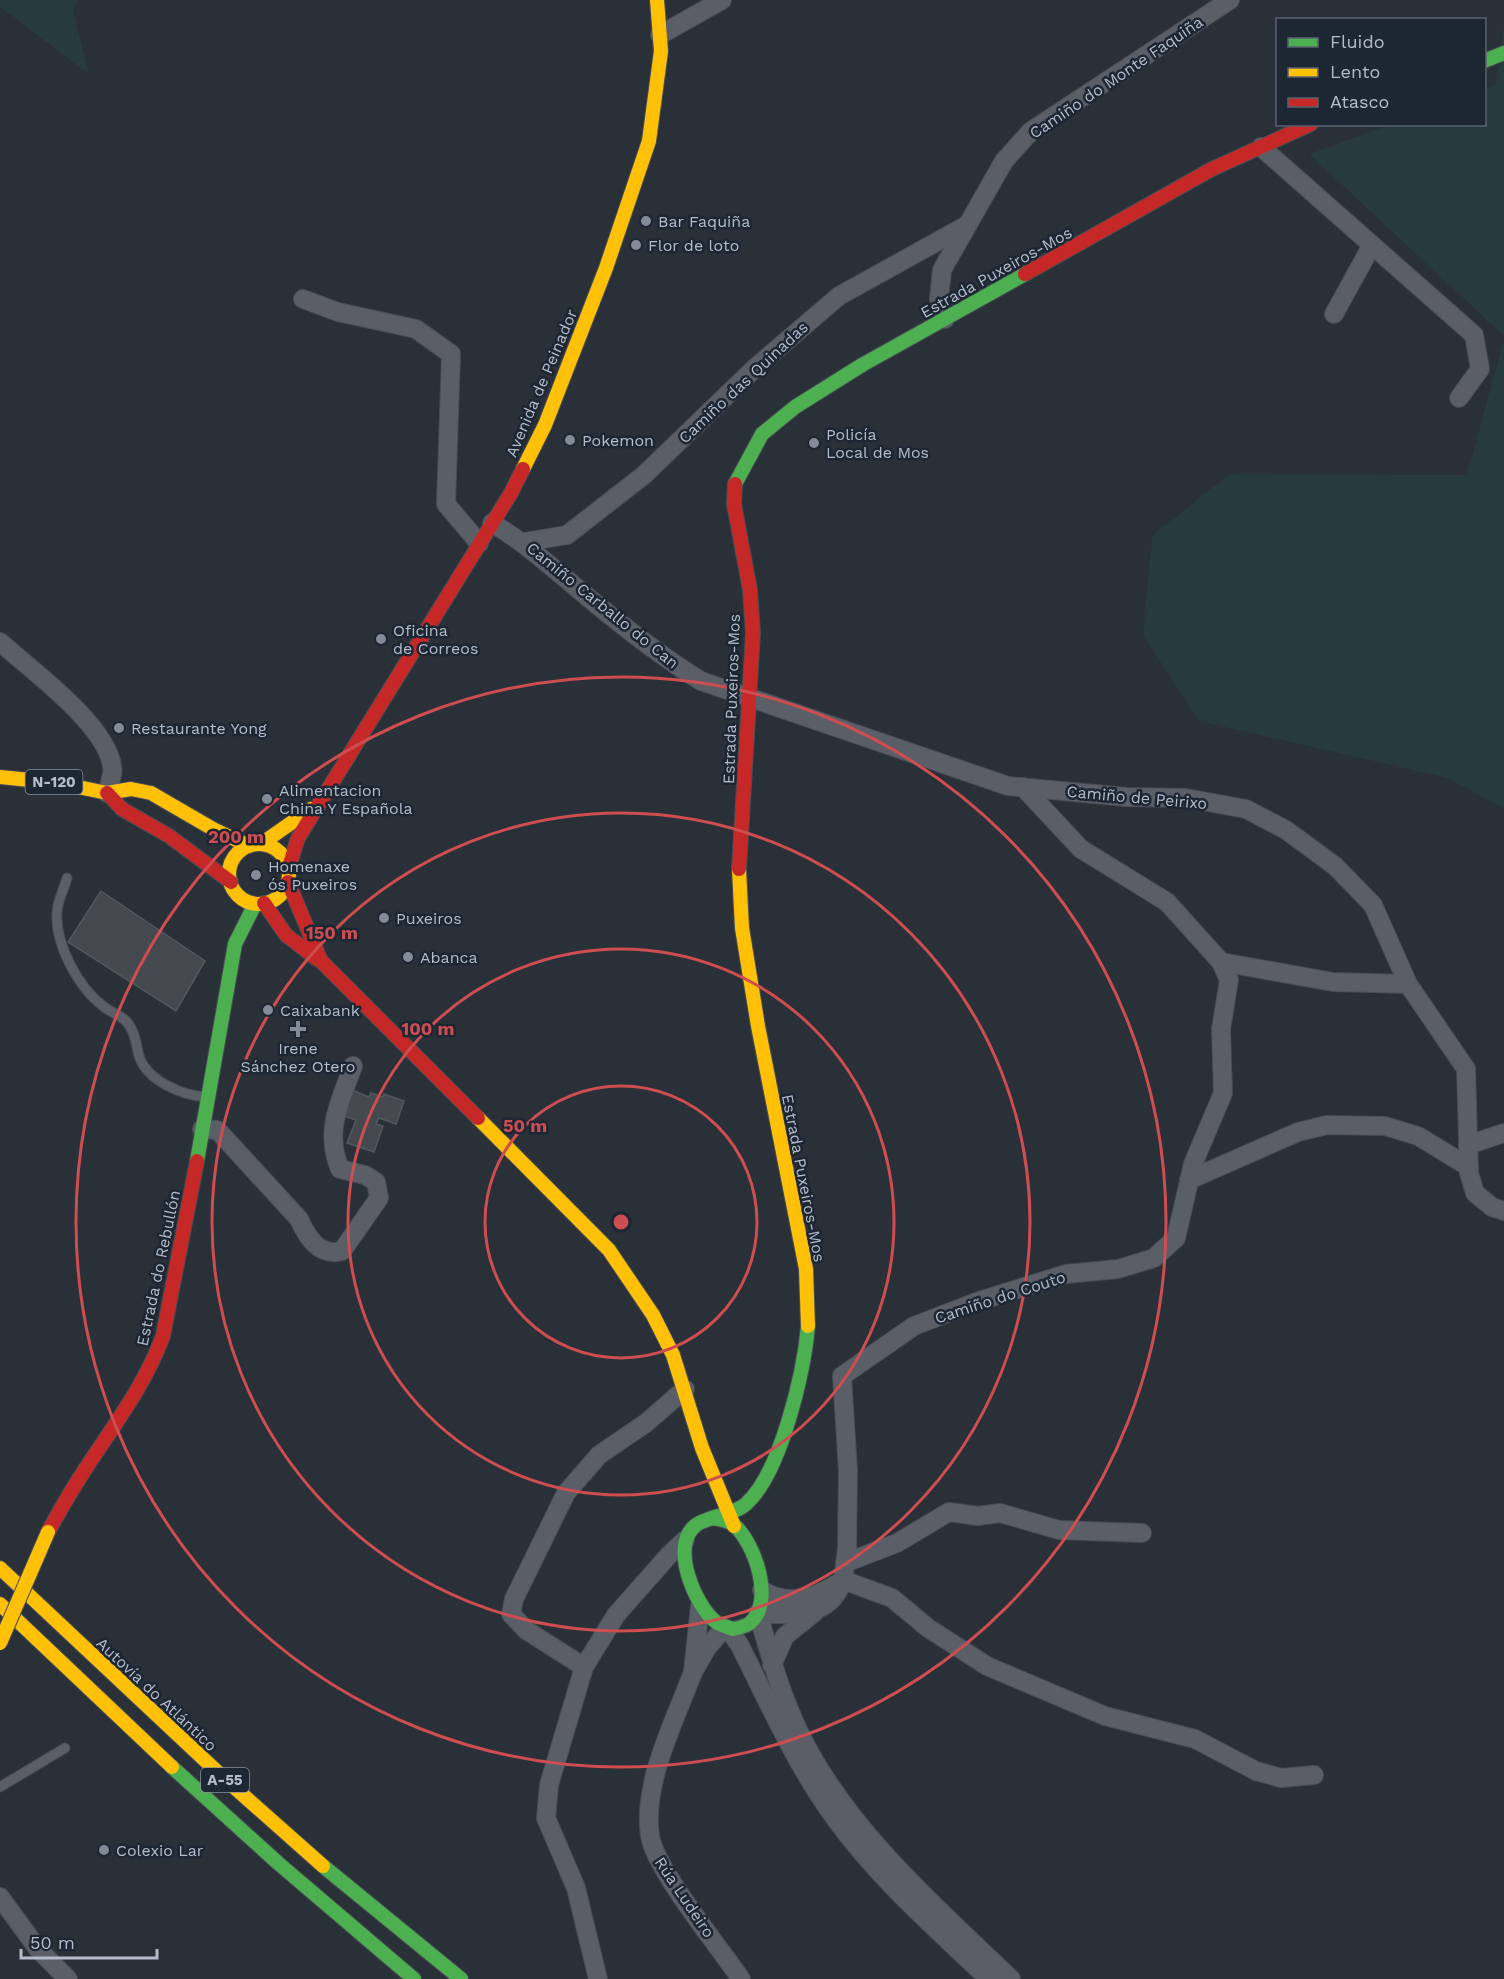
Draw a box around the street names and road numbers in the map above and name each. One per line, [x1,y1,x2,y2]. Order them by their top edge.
street label: Camiño do Monte Faquiña [1026,12,1207,143]
street label: Estrada Puxeiros-Mos [917,223,1075,322]
street label: Avenida de Peinador [502,306,581,460]
street label: Camiño das Quinadas [675,317,812,447]
street label: Camiño Carballo do Can [523,538,683,673]
street label: Estrada Puxeiros-Mos [719,614,744,784]
road number: N-120 [26,770,82,794]
street label: Camiño de Peirixo [1066,782,1208,813]
street label: Estrada Puxeiros-Mos [778,1093,829,1263]
street label: Estrada do Rebullón [133,1188,184,1348]
street label: Camiño do Couto [932,1267,1068,1328]
street label: Autovía do Atlántico [93,1634,221,1755]
road number: A-55 [201,1768,249,1792]
street label: Rúa Ludeiro [651,1853,719,1941]

